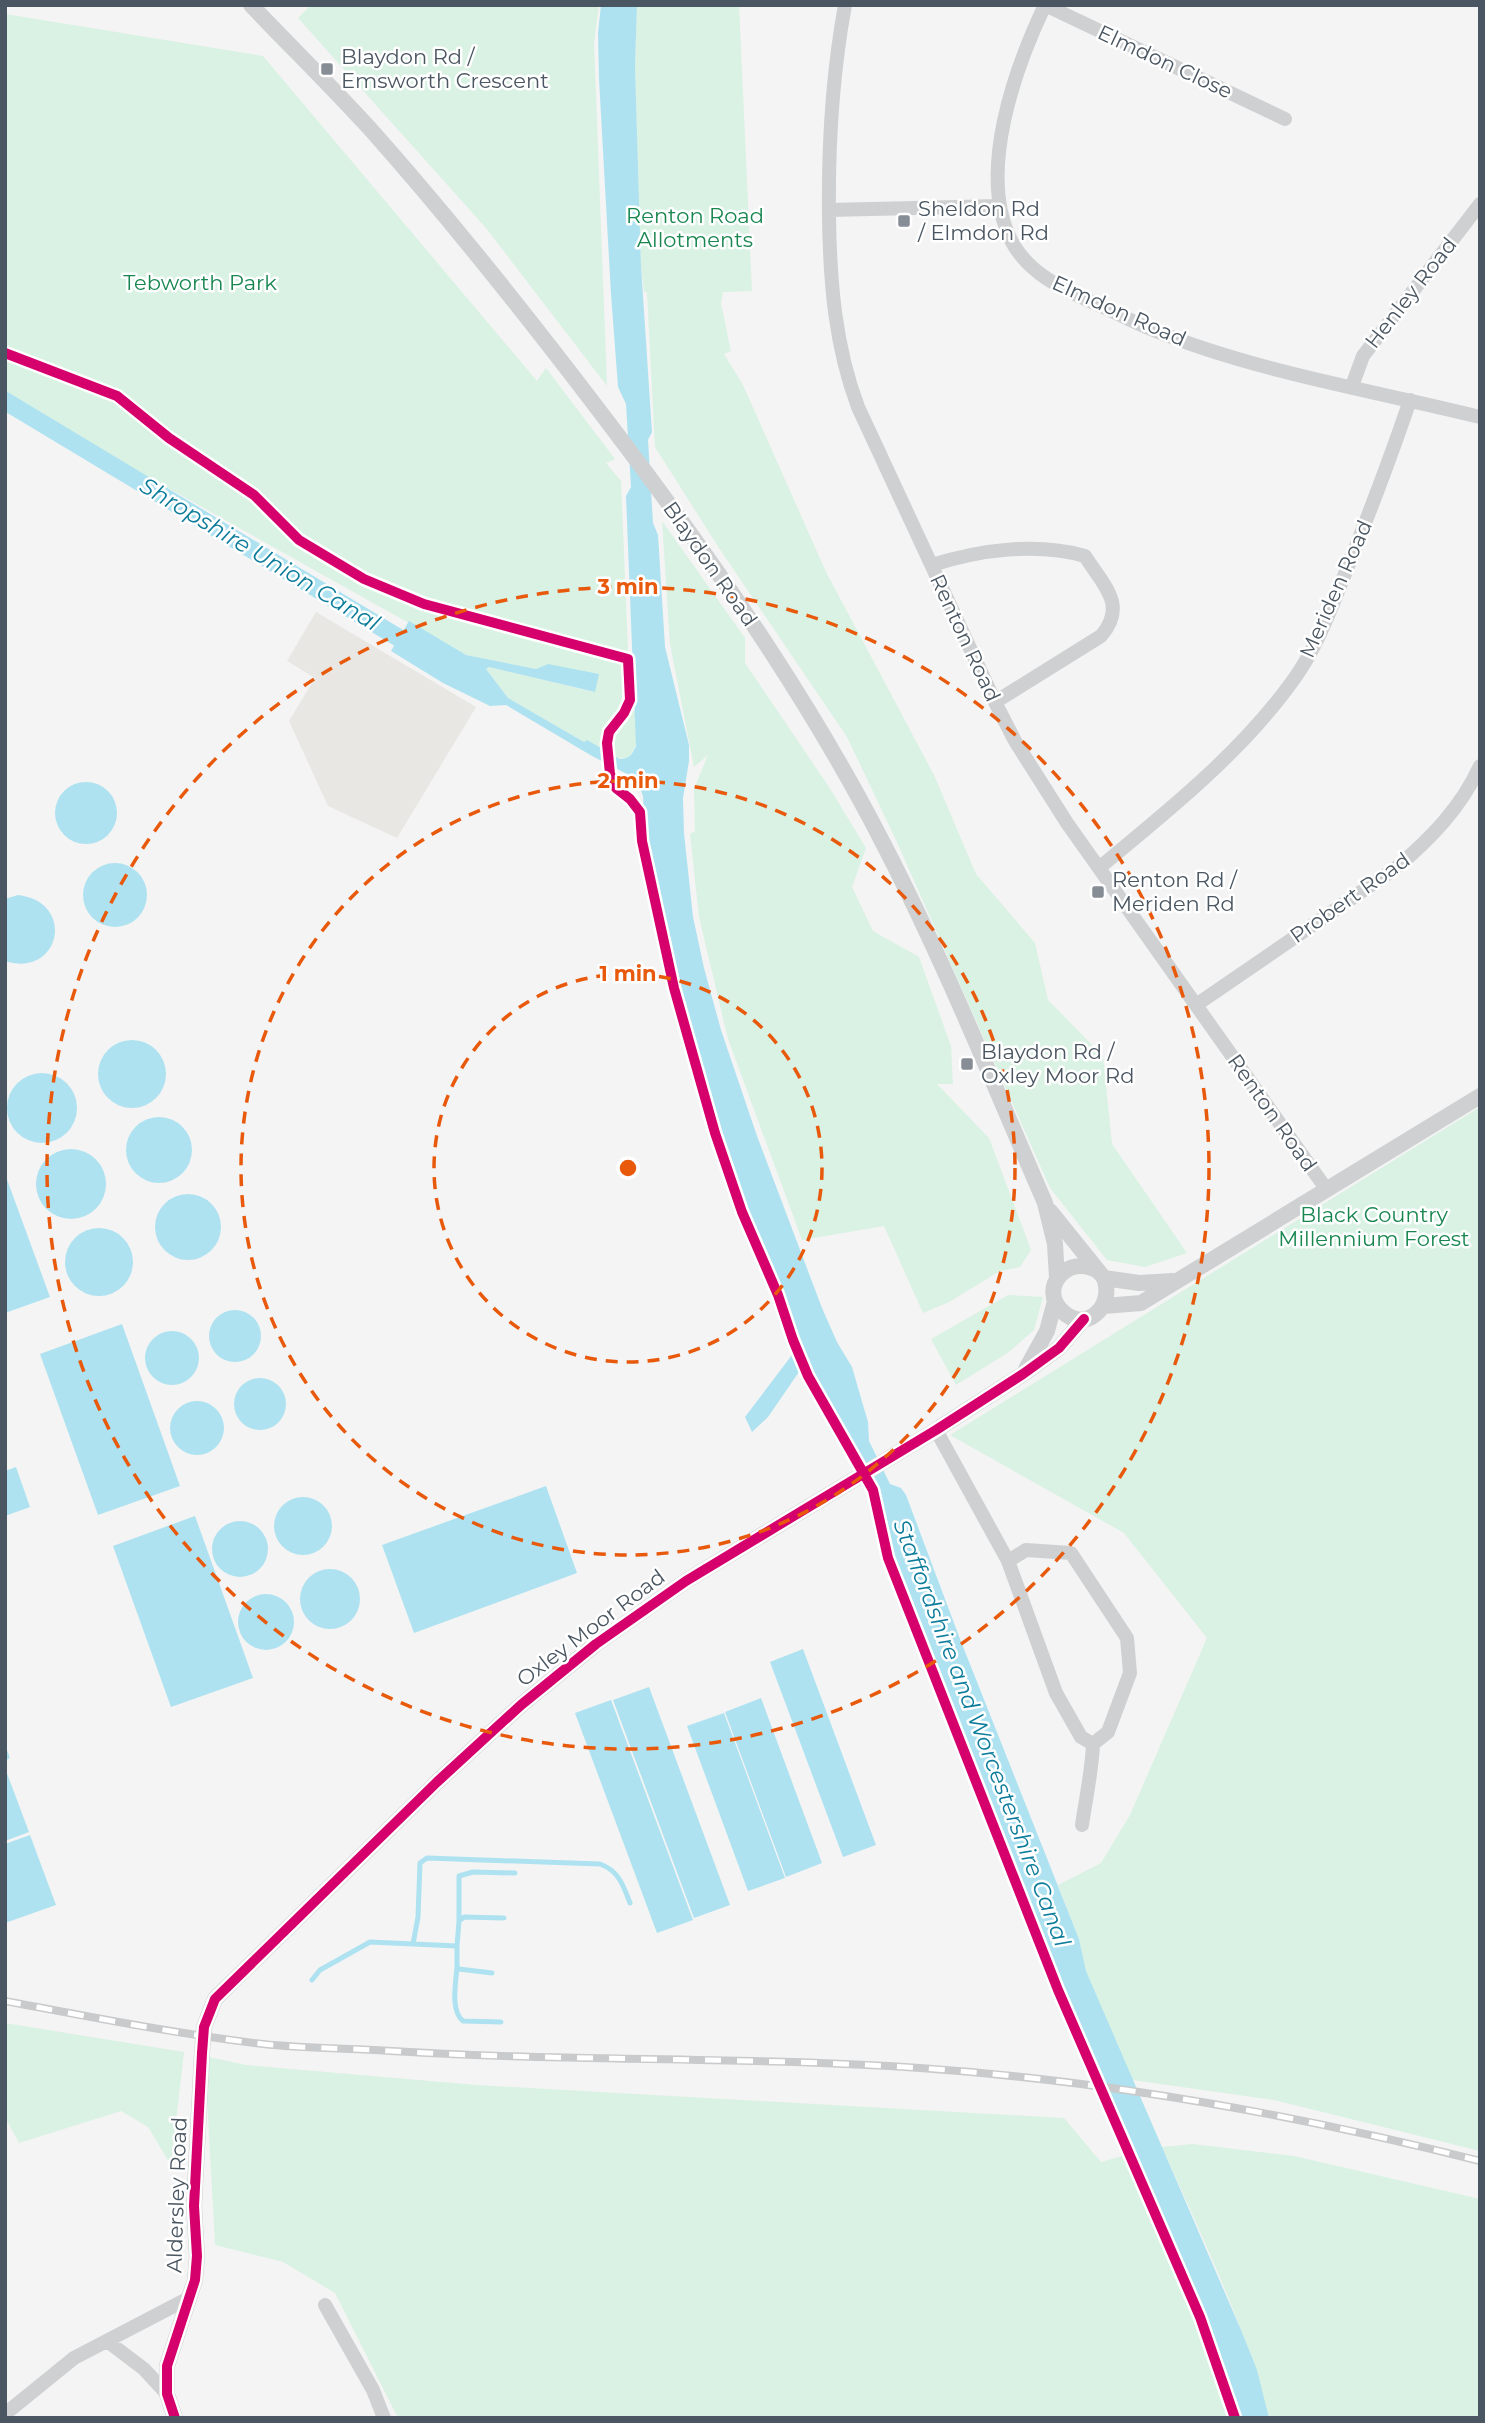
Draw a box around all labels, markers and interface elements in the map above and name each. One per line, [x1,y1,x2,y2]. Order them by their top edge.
street label: Elmdon Close [1094,19,1237,104]
place label: Blaydon Rd / Emsworth Crescent [341,44,549,93]
marker: Blaydon Rd / Emsworth Crescent [319,61,335,77]
place label: Sheldon Rd / Elmdon Rd [917,196,1049,245]
park label: Renton Road Allotments [626,203,764,252]
marker: Sheldon Rd / Elmdon Rd [896,213,912,229]
street label: Henley Road [1360,232,1462,353]
park label: Tebworth Park [123,270,277,295]
street label: Elmdon Road [1048,270,1190,351]
water label: Shropshire Union Canal [135,471,386,637]
street label: Blaydon Road [658,497,763,631]
street label: Meriden Road [1294,516,1377,662]
street label: Renton Road [925,570,1006,706]
text: 3 min [596,574,659,599]
text: 2 min [597,768,659,793]
street label: Probert Road [1285,847,1414,948]
place label: Renton Rd / Meriden Rd [1112,867,1238,916]
marker: Renton Rd / Meriden Rd [1090,884,1106,900]
text: 1 min [599,961,657,986]
place label: Blaydon Rd / Oxley Moor Rd [981,1039,1134,1088]
street label: Renton Road [1223,1049,1322,1176]
marker: Blaydon Rd / Oxley Moor Rd [959,1056,975,1072]
centre of rings [616,1156,640,1180]
park label: Black Country Millennium Forest [1278,1202,1470,1251]
water label: Staffordshire and Worcestershire Canal [887,1515,1077,1951]
street label: Oxley Moor Road [512,1564,670,1691]
street label: Aldersley Road [161,2116,192,2273]

